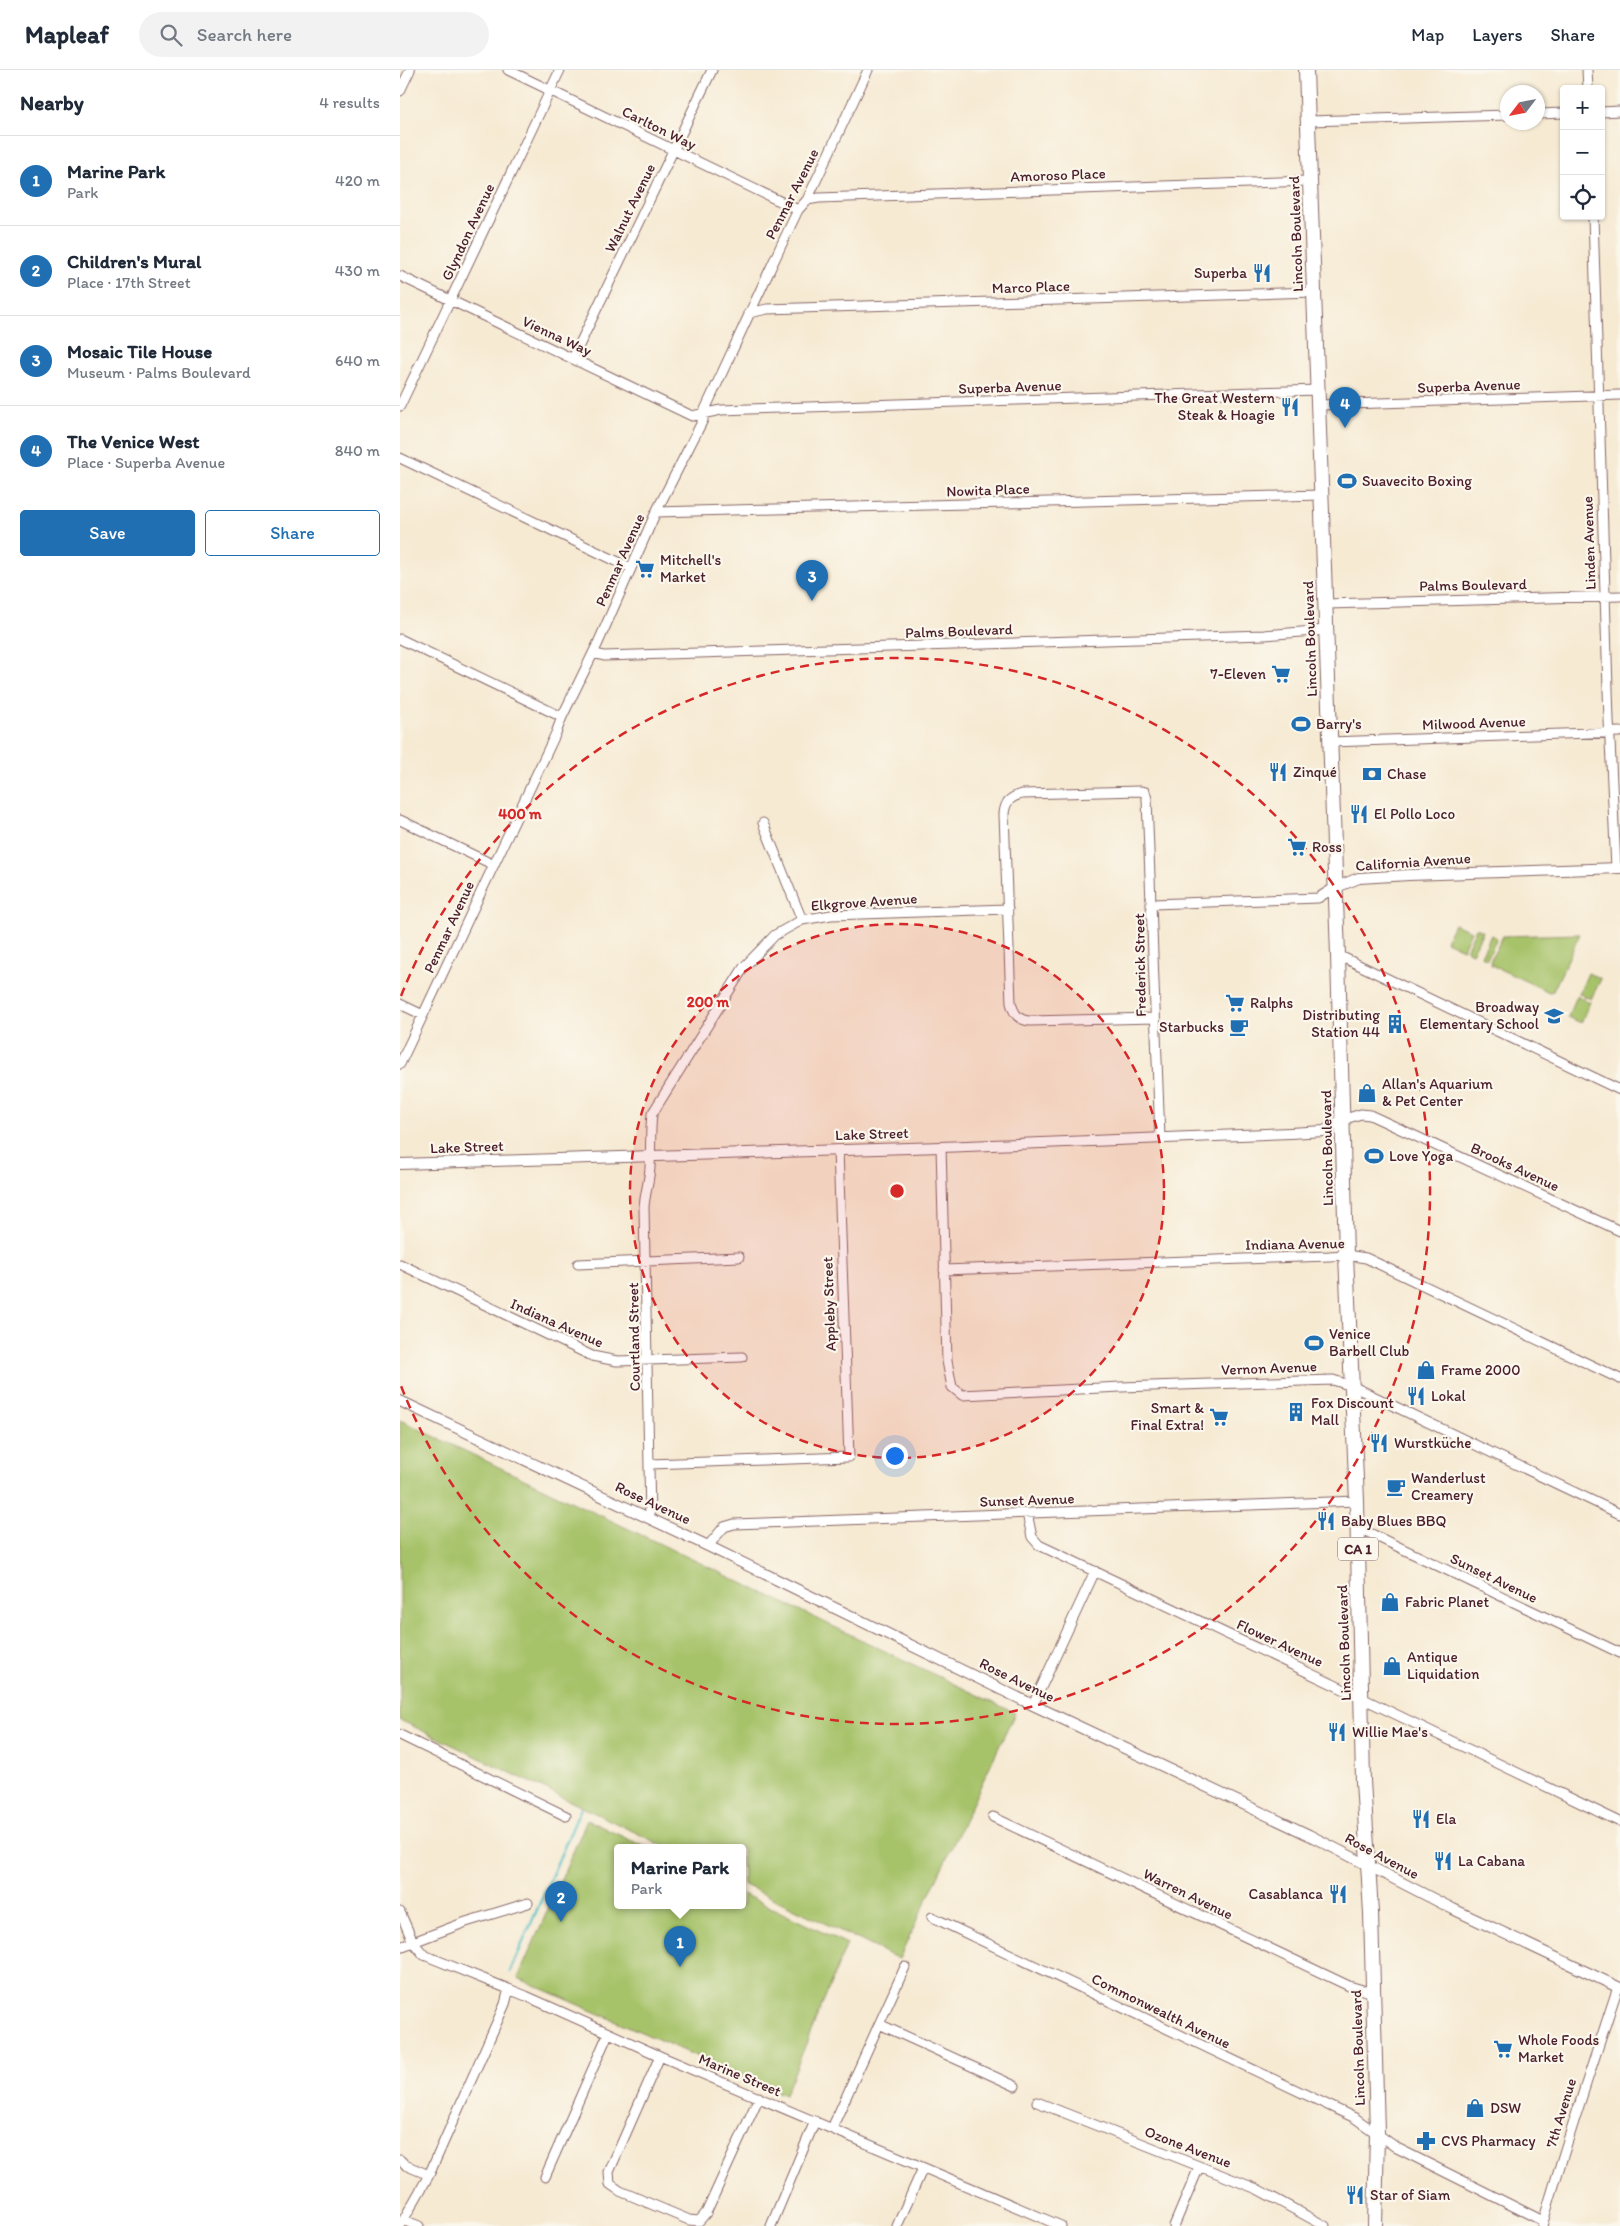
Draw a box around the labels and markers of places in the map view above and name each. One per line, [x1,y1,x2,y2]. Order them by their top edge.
restaurant icon: Superba [1251,262,1273,284]
place label: Superba [1194,264,1247,282]
pin: 4 [1329,387,1361,428]
place label: The Great Western Steak & Hoagie [1154,389,1276,424]
restaurant icon: The Great Western Steak & Hoagie [1279,396,1301,418]
sports icon: Suavecito Boxing [1336,470,1358,492]
place label: Suavecito Boxing [1362,472,1472,490]
place label: Mitchell's Market [660,551,721,586]
supermarket icon: Mitchell's Market [634,558,656,580]
pin: 3 [796,560,828,601]
supermarket icon: 7-Eleven [1270,663,1292,685]
place label: 7-Eleven [1210,665,1266,683]
sports icon: Barry's [1290,713,1312,735]
place label: Barry's [1316,715,1362,733]
restaurant icon: Zinqué [1267,761,1289,783]
place label: Zinqué [1293,763,1337,781]
bank icon: Chase [1361,763,1383,785]
place label: Chase [1387,765,1426,783]
restaurant icon: El Pollo Loco [1348,803,1370,825]
place label: El Pollo Loco [1374,805,1455,823]
supermarket icon: Ross [1286,836,1308,858]
place label: Ross [1312,838,1342,856]
supermarket icon: Ralphs [1224,992,1246,1014]
place label: Ralphs [1250,994,1293,1012]
place label: Broadway Elementary School [1419,998,1540,1033]
school or university icon: Broadway Elementary School [1543,1005,1565,1027]
place label: Distributing Station 44 [1302,1006,1380,1041]
building icon: Distributing Station 44 [1384,1013,1406,1035]
cafe icon: Starbucks [1228,1016,1250,1038]
place label: Starbucks [1159,1018,1224,1036]
place label: Allan's Aquarium & Pet Center [1382,1075,1493,1110]
shop icon: Allan's Aquarium & Pet Center [1356,1082,1378,1104]
sports icon: Love Yoga [1363,1145,1385,1167]
place label: Love Yoga [1389,1147,1453,1165]
centre of rings [888,1182,906,1200]
place label: Venice Barbell Club [1329,1325,1409,1360]
sports icon: Venice Barbell Club [1303,1332,1325,1354]
shop icon: Frame 2000 [1415,1359,1437,1381]
place label: Frame 2000 [1441,1361,1521,1379]
restaurant icon: Lokal [1405,1385,1427,1407]
place label: Lokal [1431,1387,1466,1405]
place label: Fox Discount Mall [1311,1394,1394,1429]
place label: Smart & Final Extra! [1130,1399,1204,1434]
building icon: Fox Discount Mall [1285,1401,1307,1423]
supermarket icon: Smart & Final Extra! [1208,1406,1230,1428]
restaurant icon: Wurstküche [1368,1432,1390,1454]
place label: Wurstküche [1394,1434,1471,1452]
place label: Wanderlust Creamery [1411,1469,1486,1504]
cafe icon: Wanderlust Creamery [1385,1476,1407,1498]
restaurant icon: Baby Blues BBQ [1315,1510,1337,1532]
place label: Baby Blues BBQ [1341,1512,1446,1530]
shop icon: Fabric Planet [1379,1591,1401,1613]
place label: Fabric Planet [1405,1593,1489,1611]
place label: Antique Liquidation [1407,1648,1480,1683]
shop icon: Antique Liquidation [1381,1655,1403,1677]
restaurant icon: Willie Mae's [1326,1721,1348,1743]
place label: Willie Mae's [1352,1723,1428,1741]
restaurant icon: Ela [1410,1808,1432,1830]
place label: Ela [1436,1810,1457,1828]
restaurant icon: La Cabana [1432,1850,1454,1872]
place label: La Cabana [1458,1852,1525,1870]
pin: 2 [545,1881,577,1922]
restaurant icon: Casablanca [1327,1883,1349,1905]
place label: Casablanca [1249,1885,1323,1903]
pin: 1 [664,1926,696,1967]
place label: Whole Foods Market [1518,2031,1600,2066]
supermarket icon: Whole Foods Market [1492,2038,1514,2060]
shop icon: DSW [1464,2097,1486,2119]
place label: DSW [1490,2099,1521,2117]
pharmacy icon: CVS Pharmacy [1415,2130,1437,2152]
place label: CVS Pharmacy [1441,2132,1535,2150]
restaurant icon: Star of Siam [1344,2184,1366,2206]
place label: Star of Siam [1370,2186,1451,2204]

